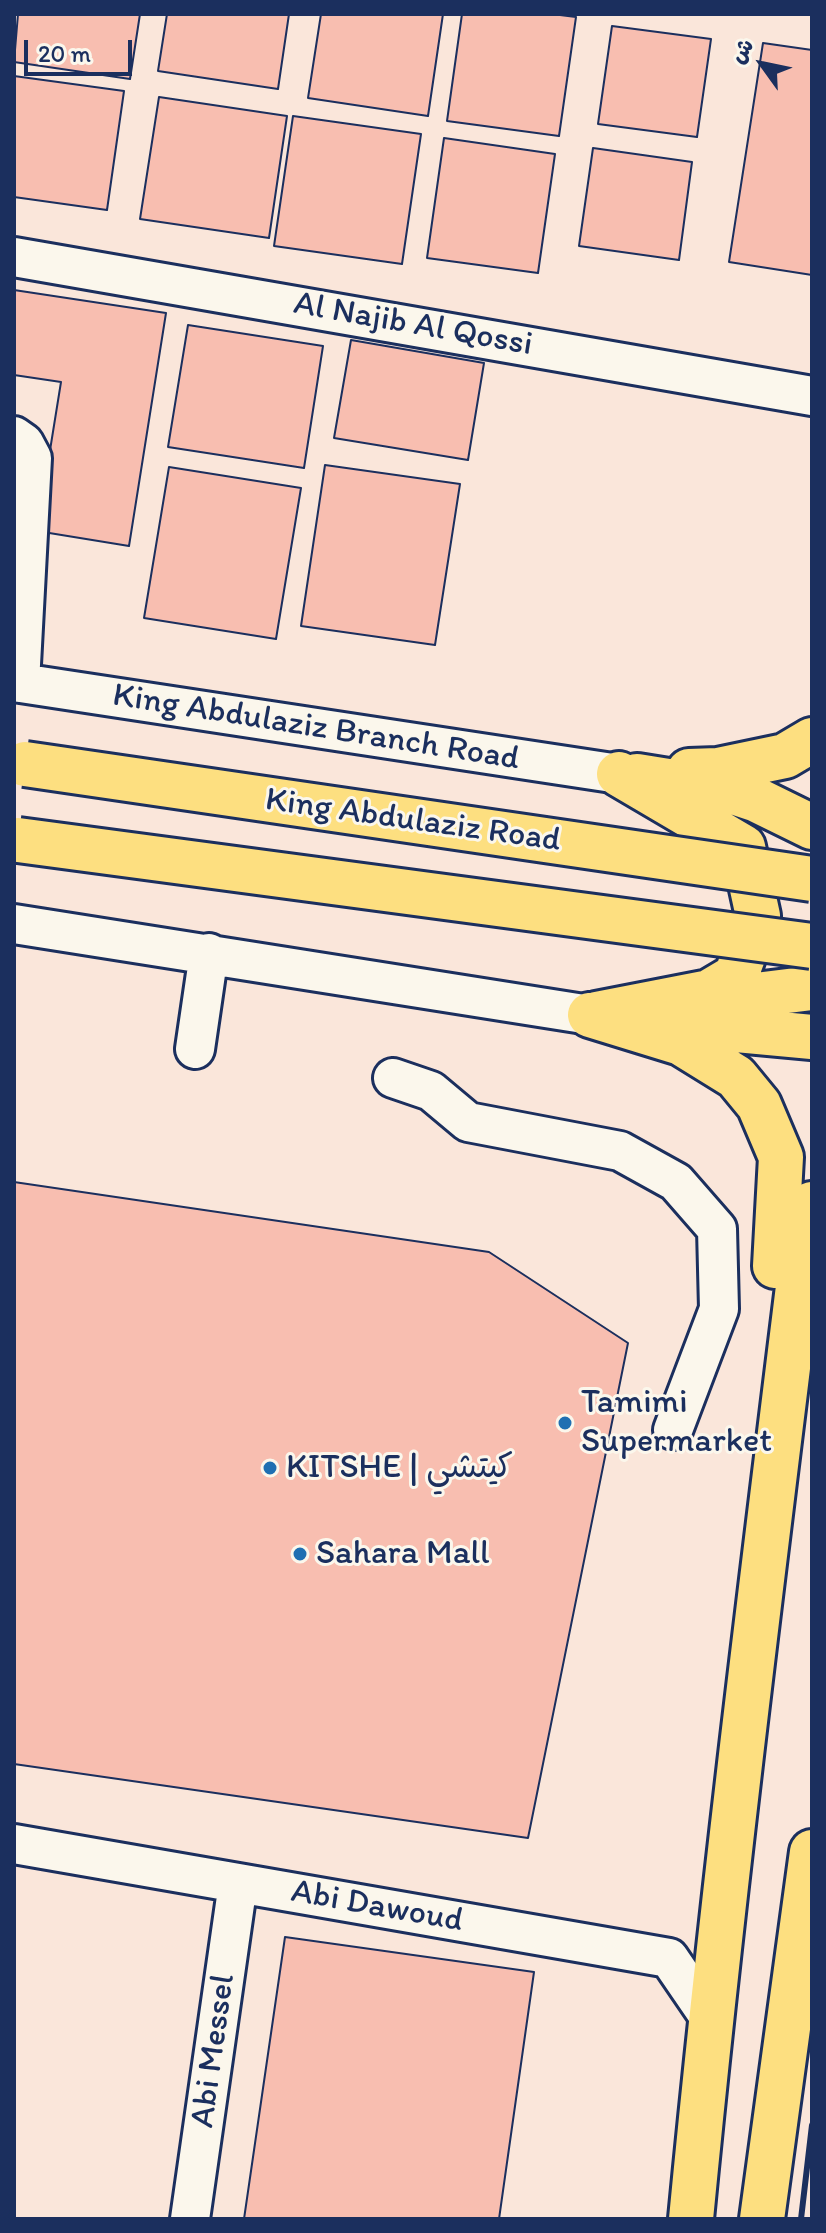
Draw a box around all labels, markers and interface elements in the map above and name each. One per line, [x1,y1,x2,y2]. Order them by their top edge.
scale bar [28,24,136,74]
north arrow [722,24,802,104]
text: ش [724,33,759,68]
text: 20 m [38,39,91,68]
street label: Al Najib Al Qossi [290,284,536,366]
street label: King Abdulaziz Branch Road [110,676,522,780]
street label: King Abdulaziz Road [263,780,563,862]
place label: Tamimi Supermarket [581,1383,772,1462]
marker: Tamimi Supermarket [556,1414,574,1432]
place label: KITSHE | كيتشي [286,1448,513,1488]
marker: KITSHE | كيتشي [261,1459,279,1477]
place label: Sahara Mall [316,1534,490,1574]
marker: Sahara Mall [291,1545,309,1563]
street label: Abi Dawoud [288,1872,466,1942]
street label: Abi Messel [183,1972,245,2130]

